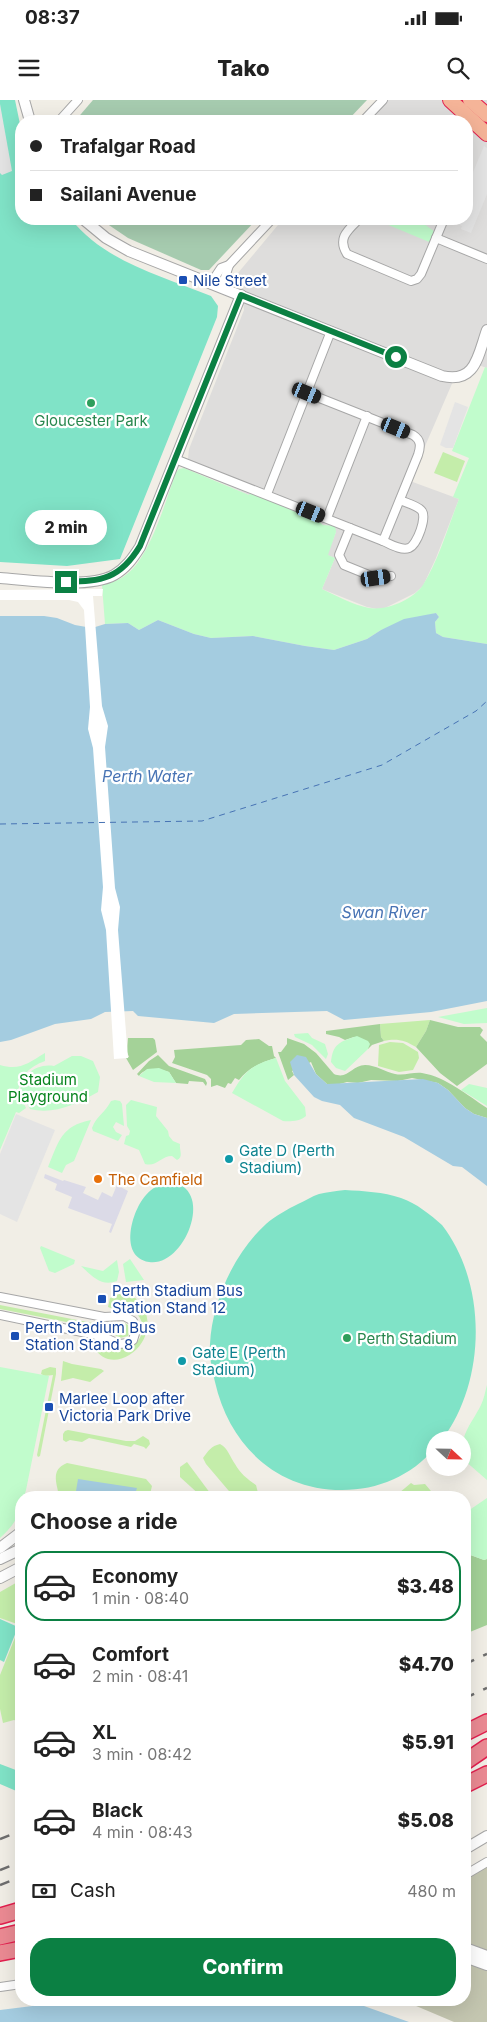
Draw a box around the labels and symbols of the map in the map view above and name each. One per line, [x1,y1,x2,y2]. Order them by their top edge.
place label: Nile Street [193,271,267,290]
marker: Nile Street [177,274,189,286]
route start [385,346,407,368]
car [290,380,323,406]
marker: Gloucester Park [85,397,97,409]
place label: Gloucester Park [34,411,148,430]
car [379,415,412,441]
car [294,499,327,525]
callout: 2 min [25,510,107,544]
car [360,568,391,588]
route end [55,571,77,593]
water label: Perth Water [102,766,193,786]
water label: Swan River [342,902,427,922]
park label: Stadium Playground [8,1070,88,1106]
place label: Gate D (Perth Stadium) [239,1141,335,1177]
marker: Gate D (Perth Stadium) [223,1153,235,1165]
place label: The Camfield [108,1170,203,1189]
marker: The Camfield [92,1173,104,1185]
place label: Perth Stadium Bus Station Stand 12 [112,1281,243,1317]
marker: Perth Stadium Bus Station Stand 12 [96,1293,108,1305]
place label: Perth Stadium Bus Station Stand 8 [25,1318,156,1354]
place label: Perth Stadium [357,1329,457,1348]
marker: Perth Stadium Bus Station Stand 8 [9,1330,21,1342]
marker: Perth Stadium [341,1332,353,1344]
place label: Gate E (Perth Stadium) [192,1343,286,1379]
marker: Gate E (Perth Stadium) [176,1355,188,1367]
place label: Marlee Loop after Victoria Park Drive [59,1389,191,1425]
marker: Marlee Loop after Victoria Park Drive [43,1401,55,1413]
north arrow [426,1431,471,1476]

